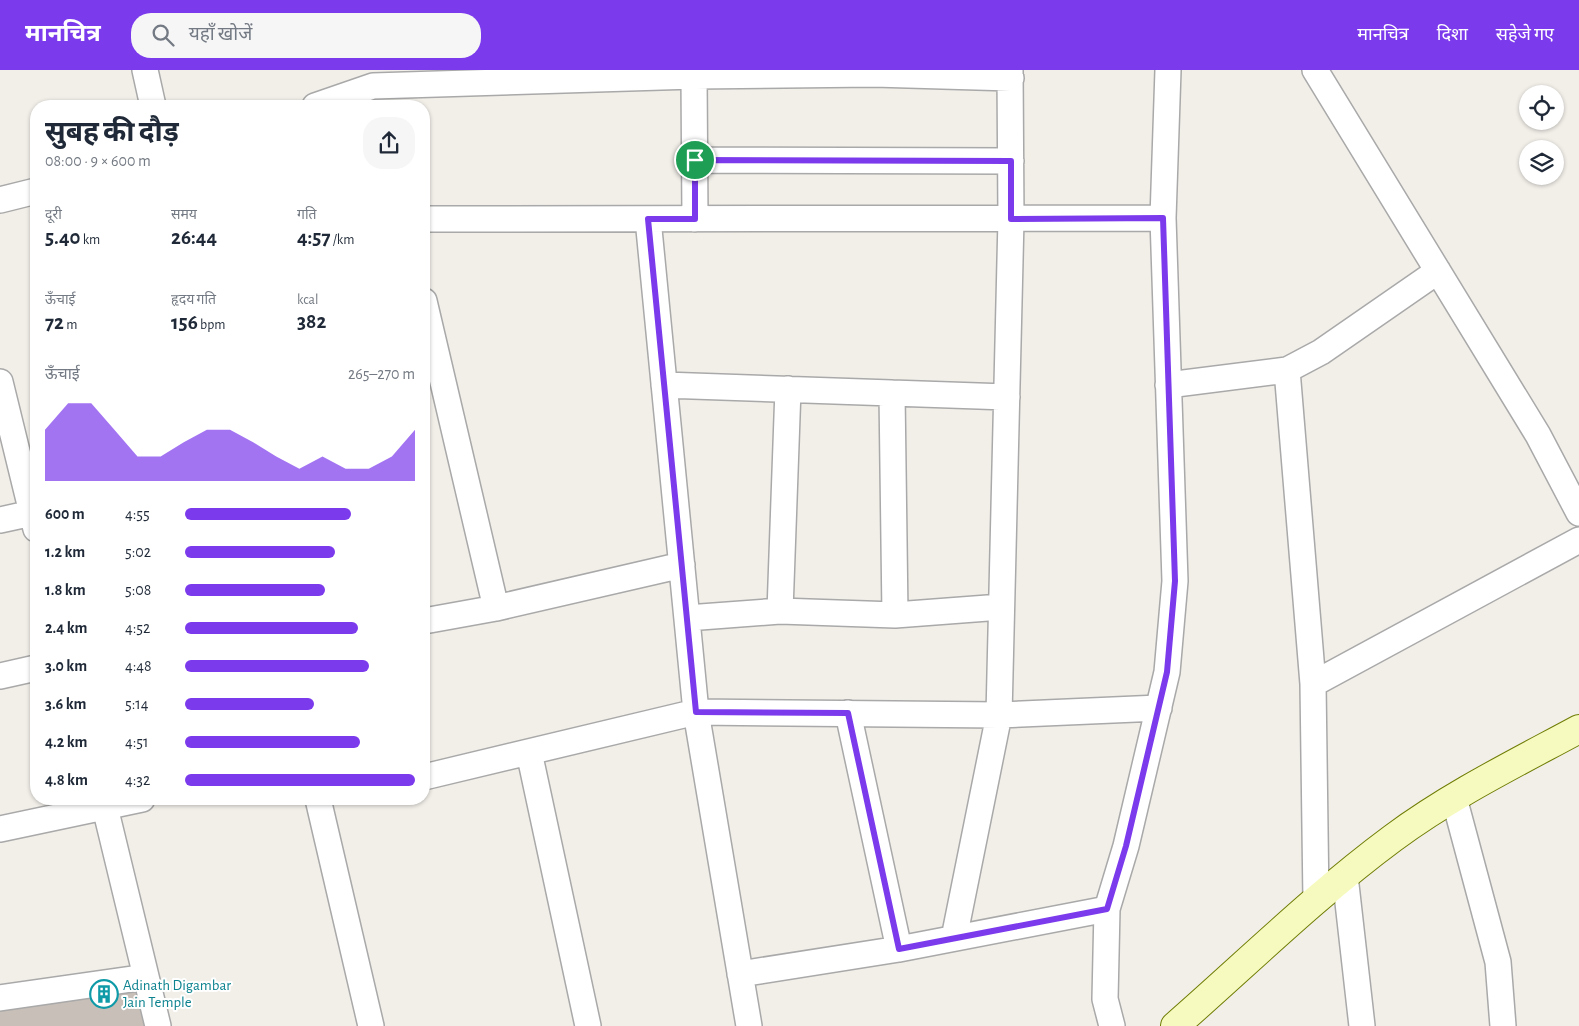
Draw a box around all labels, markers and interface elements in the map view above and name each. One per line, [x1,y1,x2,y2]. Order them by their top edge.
search box [131,13,481,58]
icon: search [149,21,177,49]
text: मानचित्र [25,22,101,46]
text: यहाँ खोजें [189,25,252,44]
text: मानचित्र [1357,26,1409,44]
text: दिशा [1437,26,1468,44]
text: सहेजे गए [1496,26,1554,44]
map controls [1519,85,1564,185]
button: locate [1519,85,1564,130]
button: share [363,117,415,169]
text: सुबह की दौड़ [45,119,179,147]
pin [674,139,716,181]
button: layers [1519,140,1564,185]
icon: arrive [681,146,709,174]
text: 08:00 · 9 × 600 m [45,153,151,169]
text: दूरी [45,208,62,222]
text: समय [171,208,197,222]
text: गति [297,208,317,222]
text: 5.40 [45,227,80,248]
text: 26:44 [171,227,217,248]
text: 4:57 [297,227,331,248]
text: km [80,233,100,247]
text: /km [331,233,354,247]
text: ऊँचाई [45,293,75,307]
text: हृदय गति [171,293,216,307]
text: kcal [297,293,318,307]
text: 382 [297,311,326,332]
text: 72 [45,312,64,333]
text: 156 [171,312,198,333]
text: m [64,318,77,332]
text: bpm [198,318,225,332]
text: ऊँचाई [45,366,80,382]
text: 265–270 m [348,366,415,382]
text: 600 m [45,506,85,522]
text: 4:55 [125,506,150,522]
text: 1.2 km [45,544,85,560]
text: 5:02 [125,544,151,560]
text: 1.8 km [45,582,86,598]
text: 5:08 [125,582,151,598]
text: 2.4 km [45,620,88,636]
text: 4:52 [125,620,150,636]
text: 3.0 km [45,658,87,674]
text: 4:48 [125,658,152,674]
text: 3.6 km [45,696,87,712]
text: 5:14 [125,696,149,712]
text: 4.2 km [45,734,88,750]
text: 4:51 [125,734,149,750]
text: 4.8 km [45,772,88,788]
text: 4:32 [125,772,150,788]
place label: Adinath Digambar Jain Temple [123,978,231,1010]
building icon: Adinath Digambar Jain Temple [89,979,119,1009]

